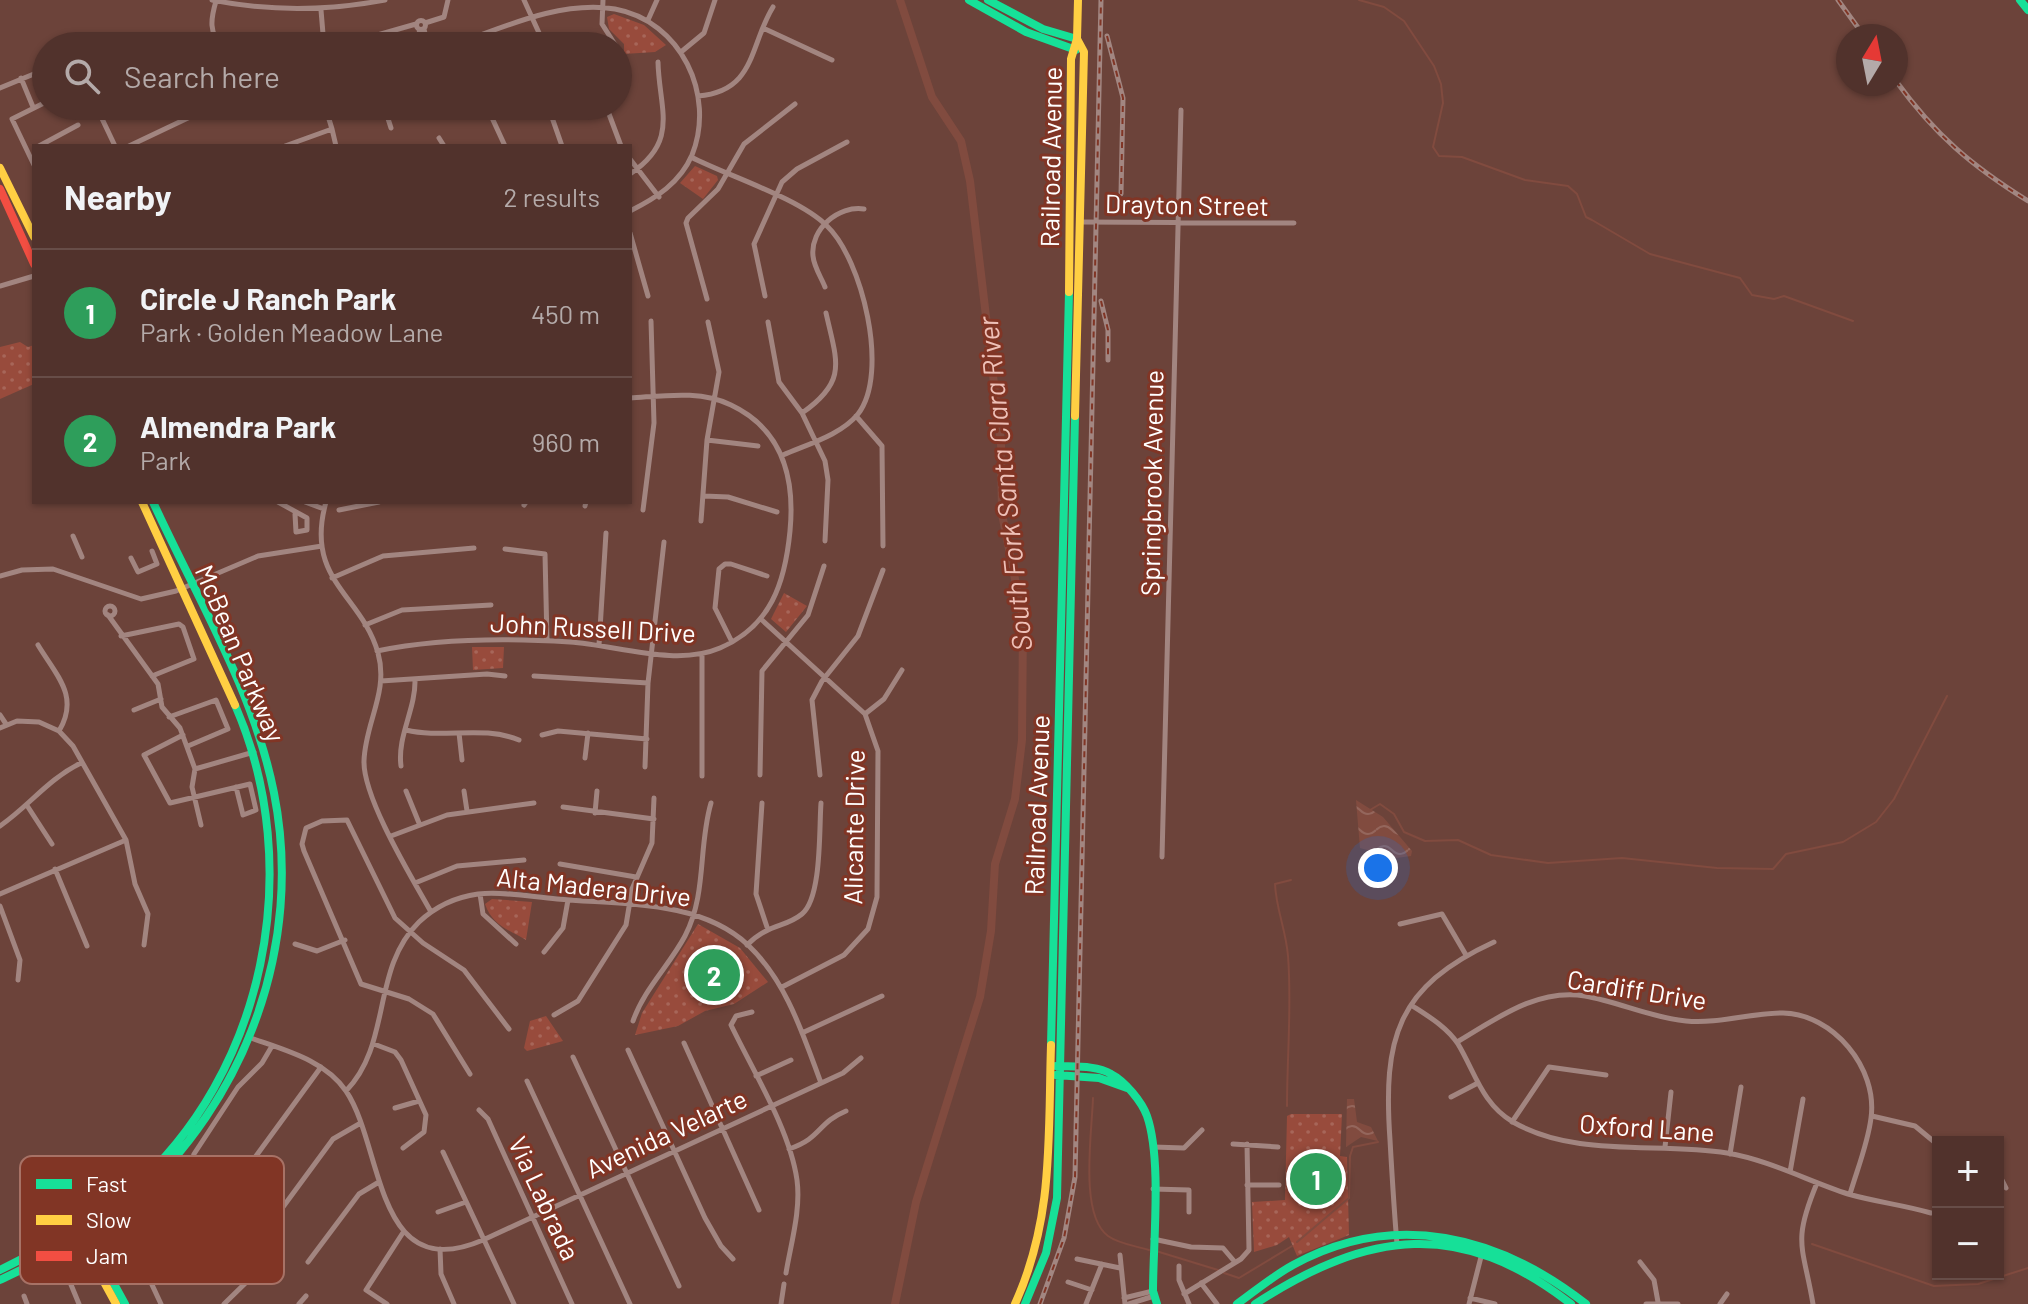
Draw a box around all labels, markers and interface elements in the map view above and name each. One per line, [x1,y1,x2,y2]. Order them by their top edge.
north arrow [1836,24,1908,96]
search box [32,32,632,120]
icon: search [60,54,104,98]
text: Search here [124,58,280,94]
street label: Railroad Avenue [1033,66,1067,248]
text: Nearby [64,176,172,217]
text: 2 results [504,181,600,212]
street label: Drayton Street [1105,187,1269,221]
text: Circle J Ranch Park [140,280,396,316]
text: 1 [85,298,95,329]
text: 450 m [531,298,600,329]
water label: South Fork Santa Clara River [969,314,1038,653]
text: Park · Golden Meadow Lane [140,316,443,347]
street label: Springbrook Avenue [1134,370,1168,596]
text: Almendra Park [140,408,336,444]
text: 2 [83,426,97,457]
text: 960 m [532,426,600,457]
text: Park [140,444,191,475]
street label: McBean Parkway [190,560,292,746]
street label: John Russell Drive [489,606,697,648]
street label: Railroad Avenue [1017,714,1055,896]
street label: Alicante Drive [836,749,870,905]
your location [1358,848,1398,888]
street label: Alta Madera Drive [495,860,693,912]
pin: 2 [688,945,740,1005]
street label: Cardiff Drive [1565,963,1709,1015]
street label: Avenida Velarte [581,1082,751,1184]
street label: Oxford Lane [1578,1107,1716,1147]
street label: Via Labrada [503,1131,587,1265]
map controls [1932,1136,2004,1280]
button: + [1932,1136,2004,1208]
pin: 1 [1290,1149,1342,1209]
legend [20,1156,284,1284]
text: Fast [86,1170,128,1196]
text: Slow [86,1206,131,1232]
button: − [1932,1208,2004,1280]
text: Jam [86,1242,128,1268]

